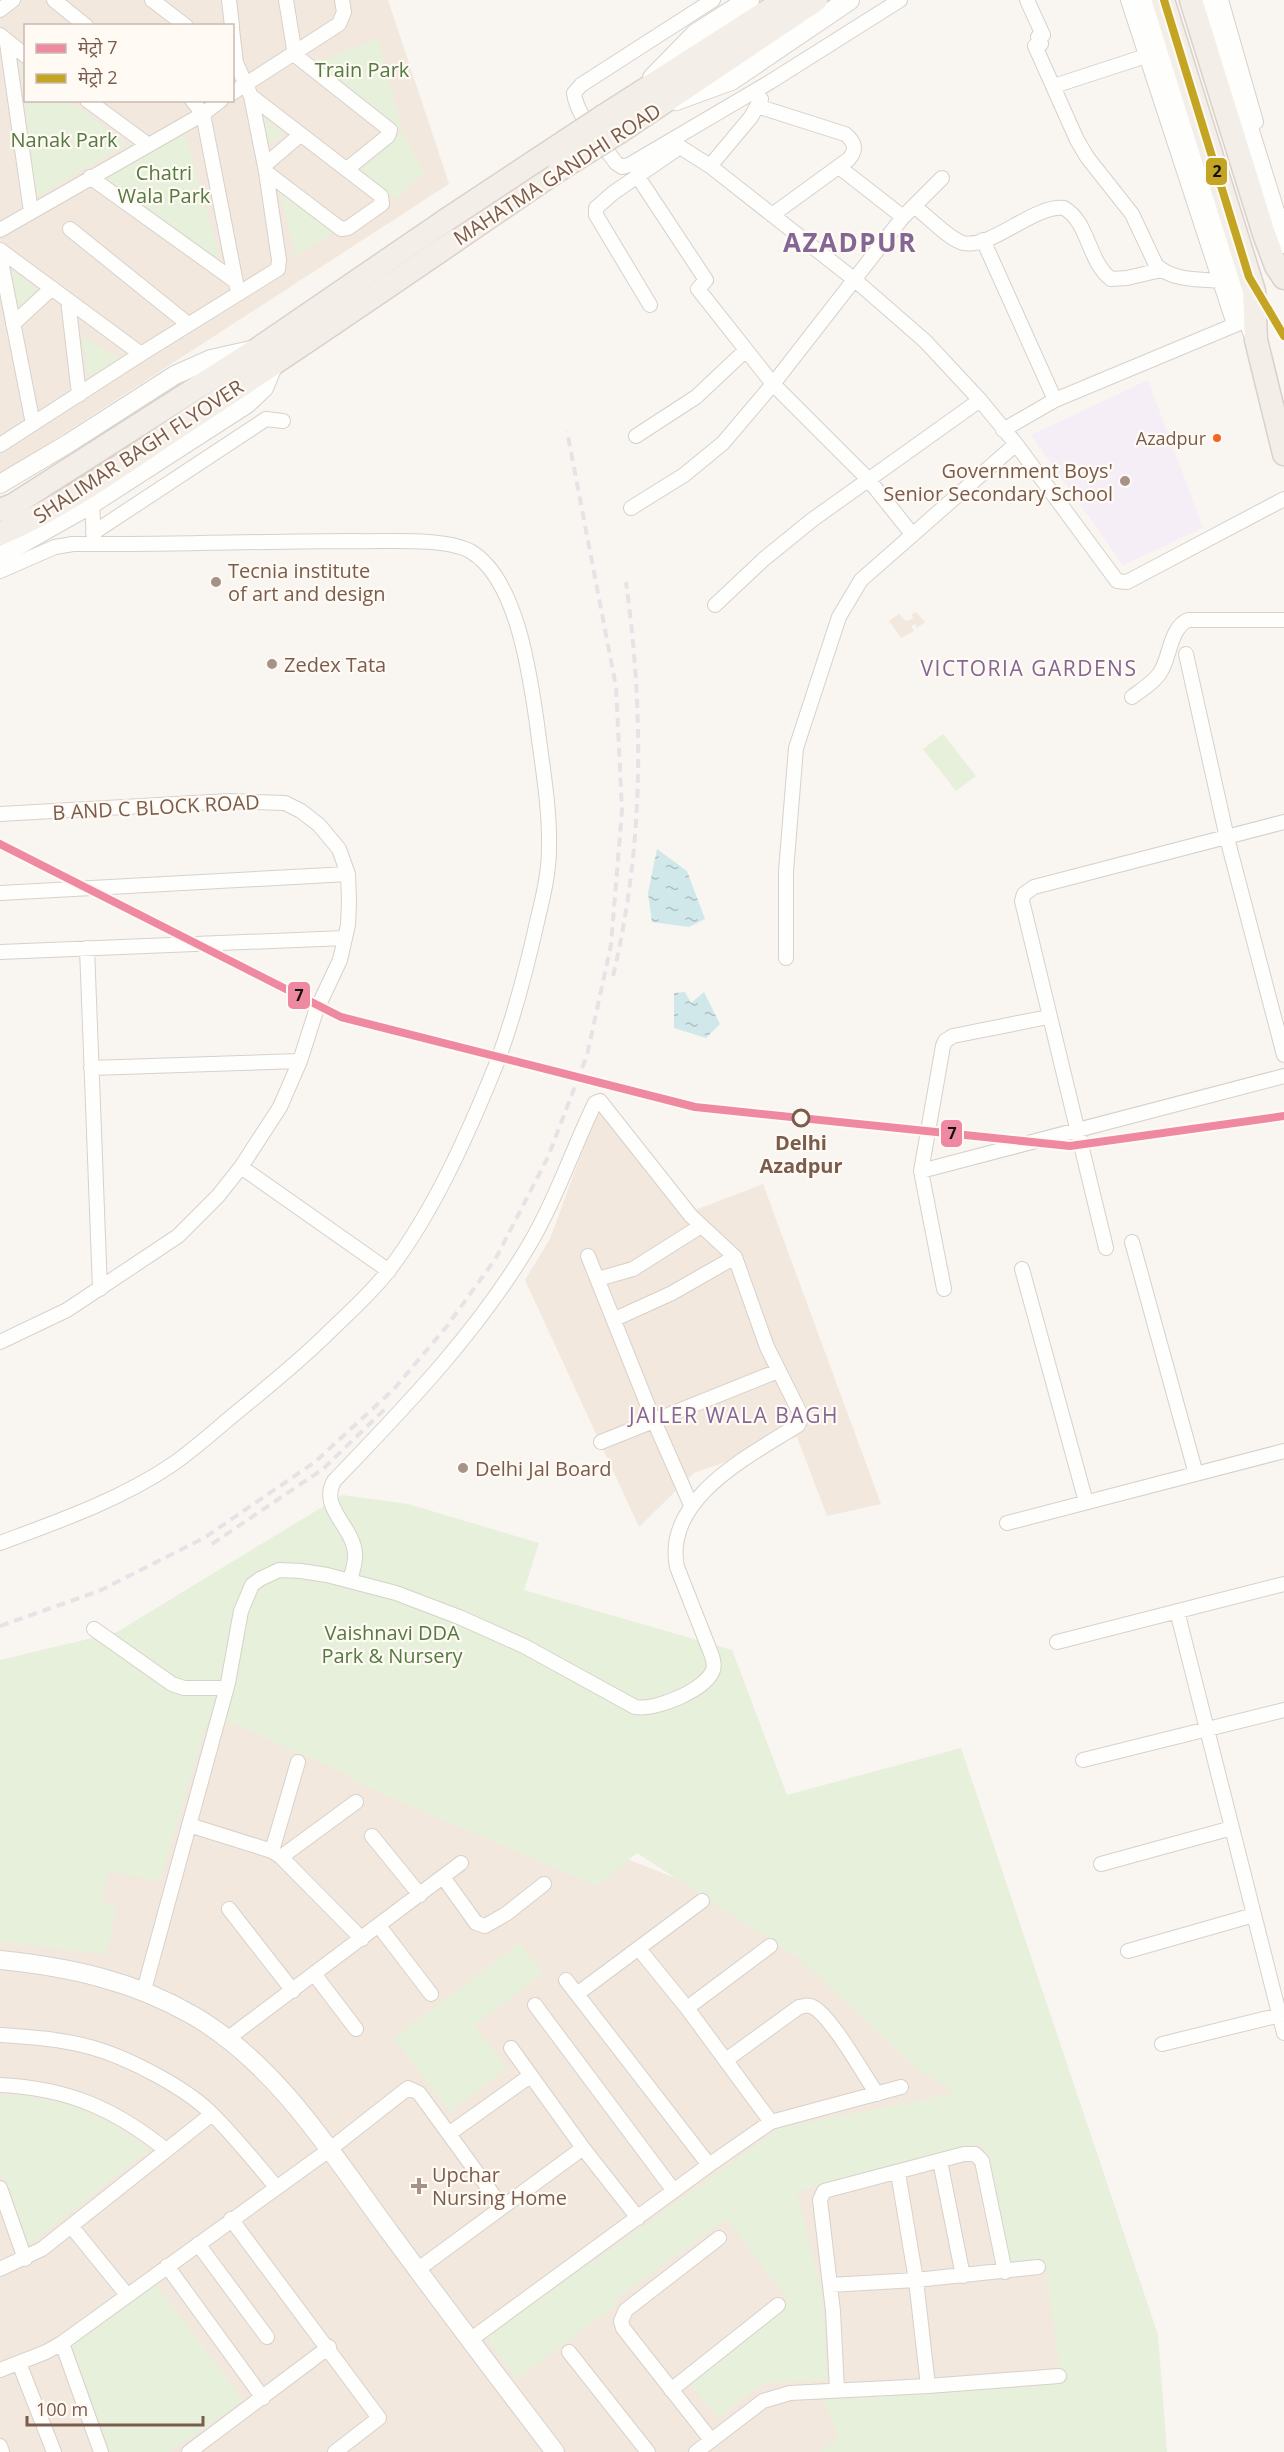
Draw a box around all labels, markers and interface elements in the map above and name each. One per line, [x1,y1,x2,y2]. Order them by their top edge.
legend [24,24,234,102]
text: मेट्रो 7 [78,35,117,59]
park label: Train Park [315,56,410,83]
text: मेट्रो 2 [78,65,117,89]
street label: MAHATMA GANDHI ROAD [448,97,666,251]
park label: Nanak Park [10,126,118,153]
line badge: 2 [1205,157,1228,186]
park label: Chatri Wala Park [118,159,211,209]
text: 2 [1212,160,1222,182]
district label: AZADPUR [783,224,917,260]
street label: SHALIMAR BAGH FLYOVER [28,372,249,529]
place label: Azadpur [1136,426,1207,450]
marker: Azadpur [1211,432,1223,444]
place label: Government Boys' Senior Secondary School [883,457,1113,507]
marker: Government Boys' Senior Secondary School [1118,474,1132,488]
place label: Tecnia institute of art and design [228,557,386,607]
marker: Tecnia institute of art and design [209,575,223,589]
place label: Zedex Tata [284,651,386,678]
district label: VICTORIA GARDENS [921,654,1137,682]
marker: Zedex Tata [265,657,279,671]
street label: B AND C BLOCK ROAD [52,788,260,826]
line badge: 7 [287,981,311,1010]
text: 7 [294,984,304,1006]
marker: Delhi Azadpur [792,1109,810,1127]
line badge: 7 [940,1119,963,1148]
text: 7 [947,1122,957,1144]
place label: Delhi Azadpur [759,1129,843,1179]
district label: JAILER WALA BAGH [627,1401,839,1429]
place label: Delhi Jal Board [475,1455,612,1482]
marker: Delhi Jal Board [456,1461,470,1475]
park label: Vaishnavi DDA Park & Nursery [321,1619,464,1669]
place label: Upchar Nursing Home [432,2161,567,2211]
marker: Upchar Nursing Home [410,2177,428,2195]
scale bar [27,2389,202,2427]
text: 100 m [36,2397,88,2421]

